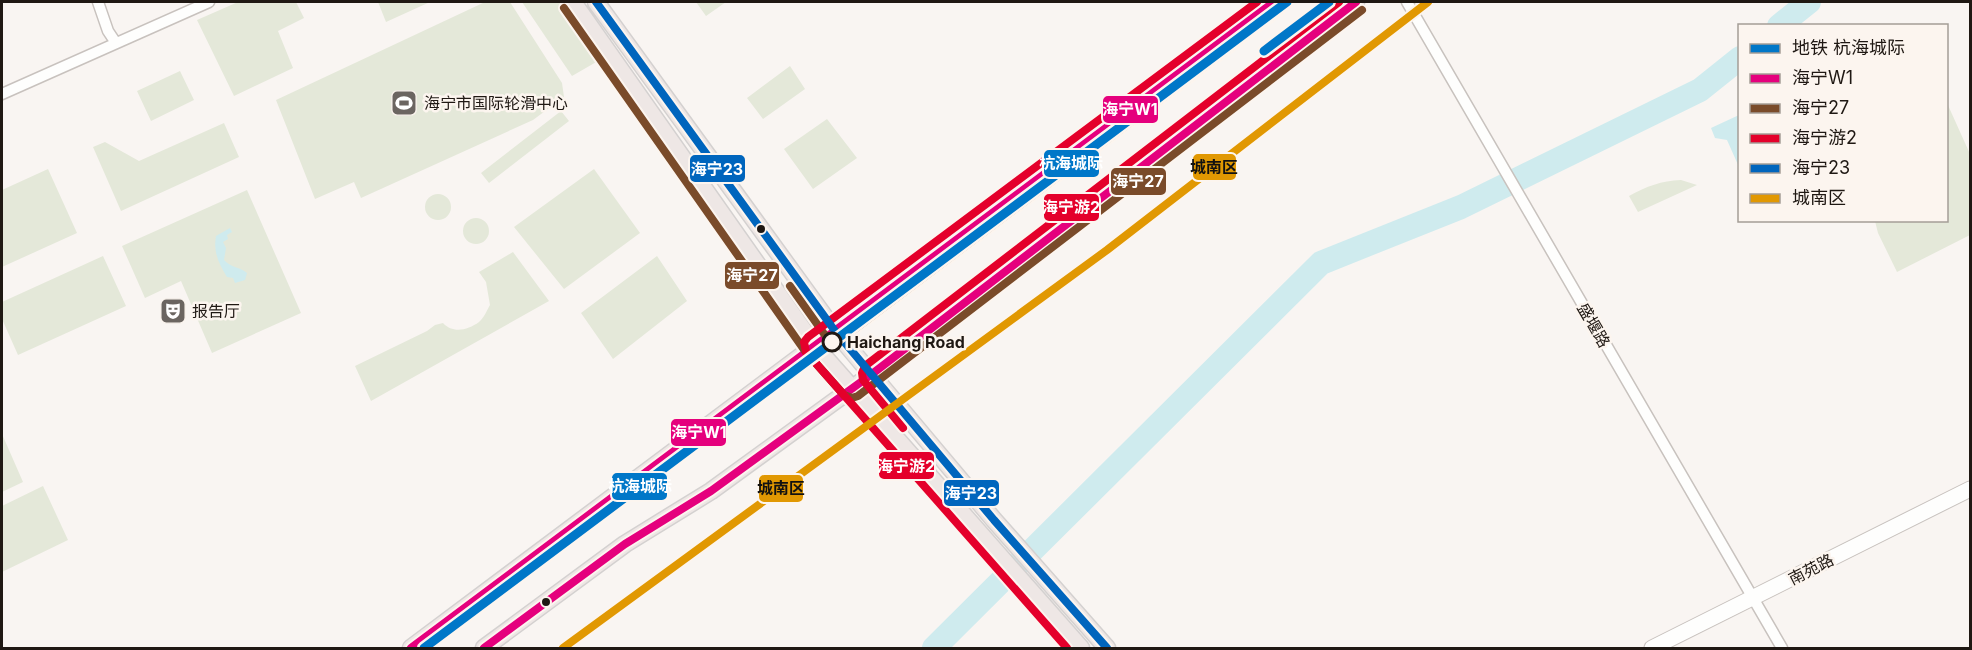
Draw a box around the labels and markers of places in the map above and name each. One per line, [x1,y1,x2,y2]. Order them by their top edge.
sports icon: 海宁市国际轮滑中心 [389,88,419,118]
place label: 海宁市国际轮滑中心 [424,93,568,113]
unlabelled marker [755,223,767,235]
theatre icon: 报告厅 [158,296,188,326]
place label: 报告厅 [192,301,240,321]
marker: Haichang Road [822,332,842,352]
place label: Haichang Road [847,332,965,352]
unlabelled marker [540,596,552,608]

